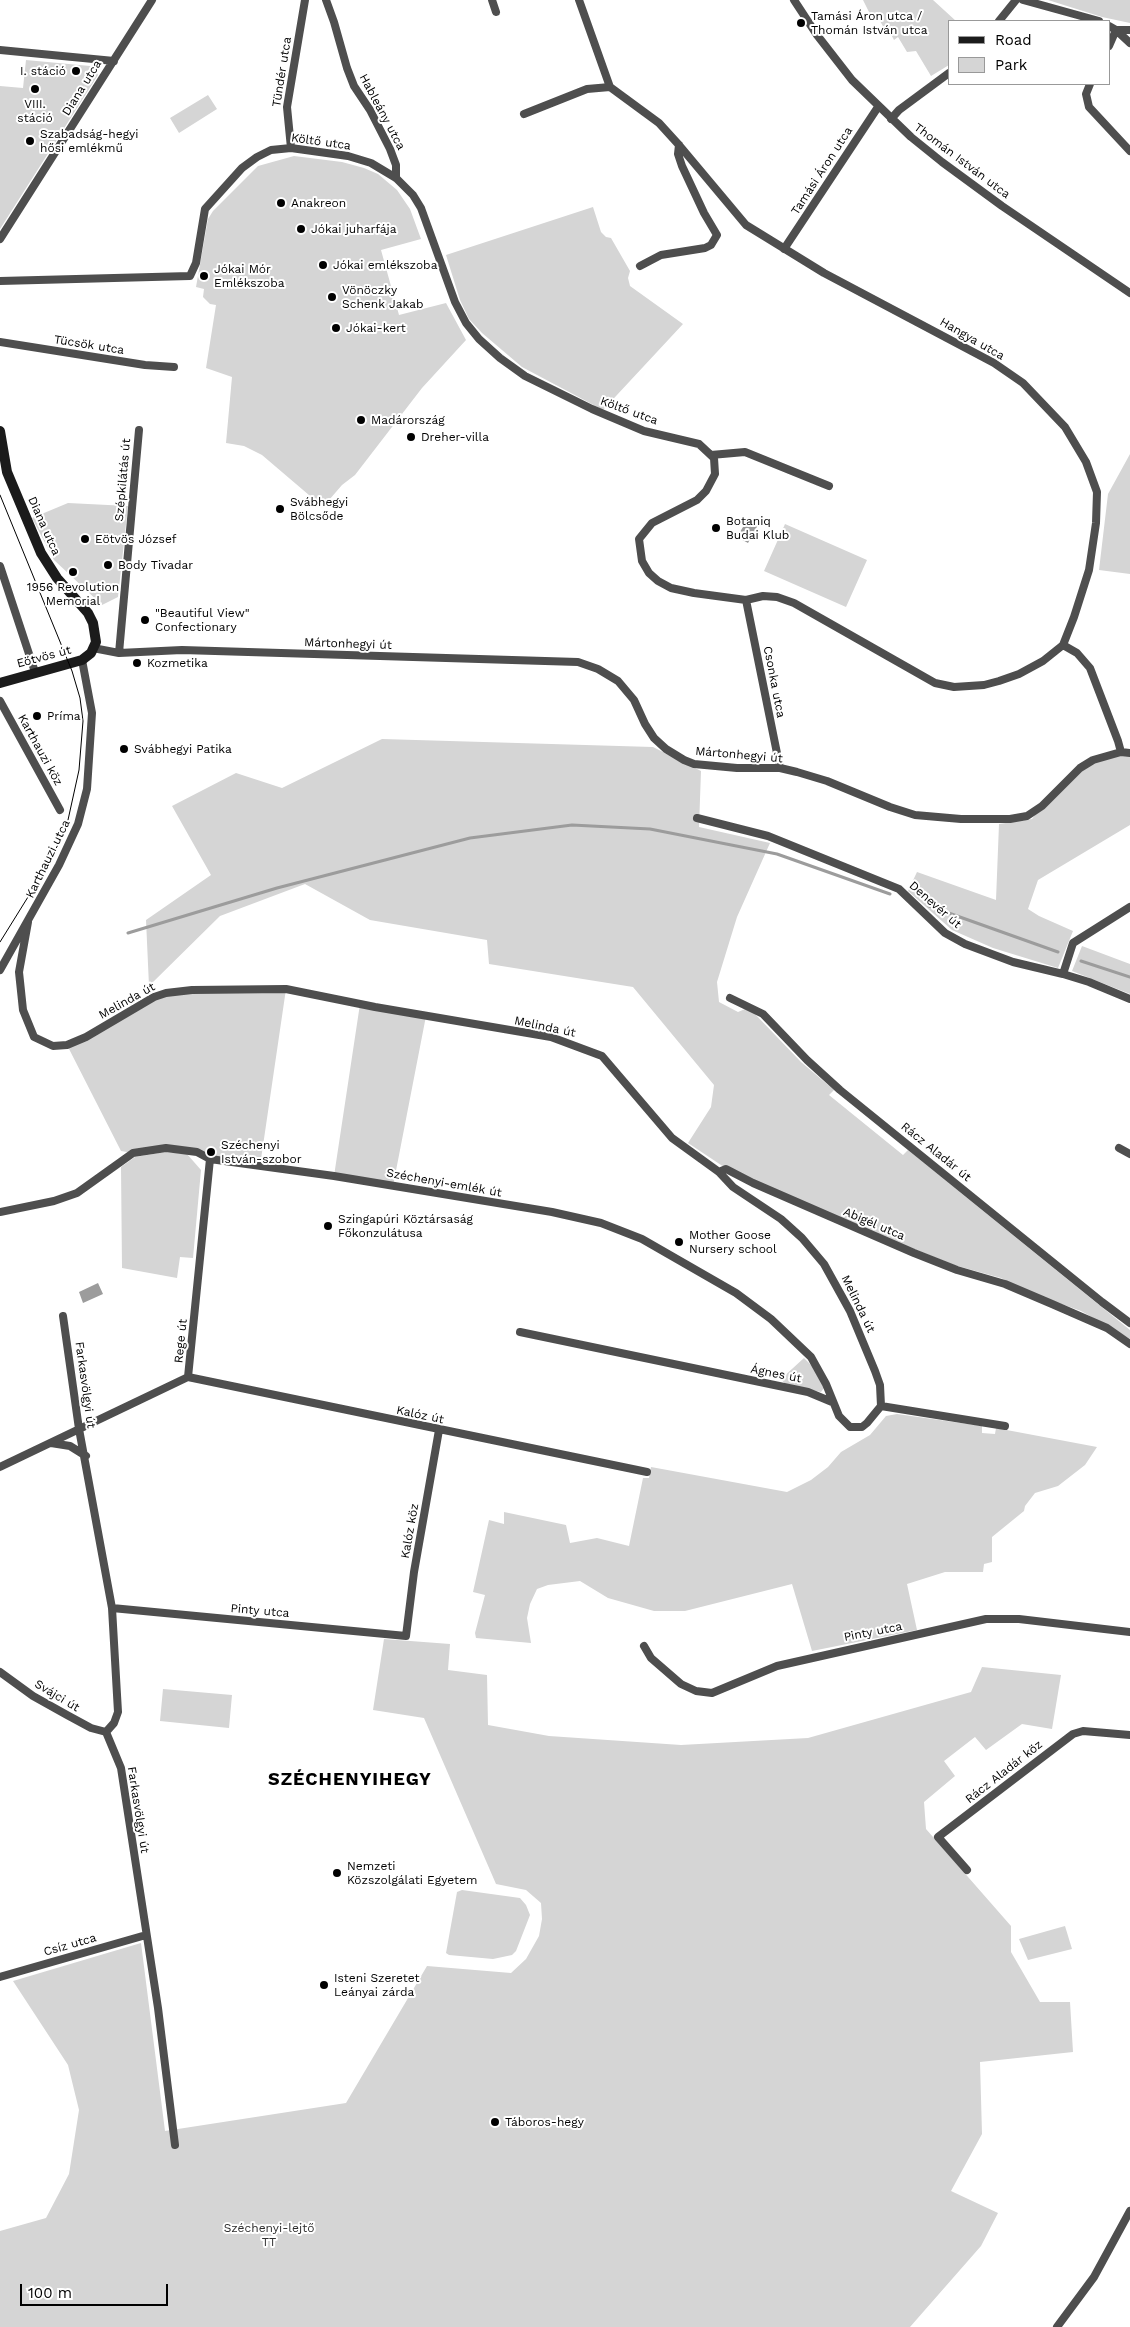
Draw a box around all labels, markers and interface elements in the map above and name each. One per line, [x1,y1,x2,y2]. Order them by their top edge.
place label: Tamási Áron utca / Thomán István utca [811,9,928,37]
marker: Tamási Áron utca / Thomán István utca [795,17,807,29]
legend [948,20,1110,85]
text: Road [995,31,1032,49]
street label: Tündér utca [269,36,295,108]
text: Park [995,56,1027,74]
street label: Diana utca [59,58,105,118]
place label: I. stáció [20,64,66,78]
marker: I. stáció [70,65,82,77]
street label: Hableány utca [356,72,408,152]
marker: VIII. stáció [29,83,41,95]
place label: VIII. stáció [17,97,53,125]
street label: Thomán István utca [911,120,1013,202]
street label: Tamási Áron utca [788,124,856,218]
place label: Szabadság-hegyi hősi emlékmű [40,127,138,155]
street label: Költő utca [290,131,352,153]
marker: Szabadság-hegyi hősi emlékmű [24,135,36,147]
place label: Anakreon [291,196,346,210]
marker: Anakreon [275,197,287,209]
place label: Jókai juharfája [311,222,396,236]
marker: Jókai juharfája [295,223,307,235]
place label: Jókai emlékszoba [333,258,437,272]
marker: Jókai emlékszoba [317,259,329,271]
place label: Jókai Mór Emlékszoba [214,262,285,290]
marker: Jókai Mór Emlékszoba [198,270,210,282]
place label: Vönöczky Schenk Jakab [342,283,423,311]
marker: Vönöczky Schenk Jakab [326,291,338,303]
street label: Hangya utca [937,315,1007,363]
place label: Jókai-kert [346,321,406,335]
marker: Jókai-kert [330,322,342,334]
street label: Tücsök utca [53,332,125,358]
street label: Költő utca [598,394,660,428]
place label: Madárország [371,413,445,427]
marker: Madárország [355,414,367,426]
place label: Dreher-villa [421,430,489,444]
marker: Dreher-villa [405,431,417,443]
street label: Szépkilátás út [112,438,134,522]
street label: Diana utca [25,494,63,558]
place label: Svábhegyi Bölcsőde [290,495,348,523]
marker: Svábhegyi Bölcsőde [274,503,286,515]
place label: Botaniq Budai Klub [726,514,789,542]
marker: Botaniq Budai Klub [710,522,722,534]
place label: Eötvös József [95,532,177,546]
marker: Eötvös József [79,533,91,545]
place label: Body Tivadar [118,558,193,572]
marker: Body Tivadar [102,559,114,571]
marker: 1956 Revolution Memorial [67,566,79,578]
place label: 1956 Revolution Memorial [27,580,119,608]
place label: "Beautiful View" Confectionary [155,606,250,634]
marker: "Beautiful View" Confectionary [139,614,151,626]
street label: Mártonhegyi út [304,635,392,653]
street label: Eötvös út [15,643,73,671]
street label: Csonka utca [760,645,788,719]
place label: Kozmetika [147,656,208,670]
marker: Kozmetika [131,657,143,669]
place label: Príma [47,709,81,723]
marker: Príma [31,710,43,722]
street label: Karthauzi köz [14,712,66,788]
place label: Svábhegyi Patika [134,742,232,756]
marker: Svábhegyi Patika [118,743,130,755]
street label: Mártonhegyi út [695,744,783,766]
street label: Karthauzi utca [23,818,73,900]
street label: Denevér út [906,878,964,932]
street label: Melinda út [96,980,158,1022]
street label: Melinda út [513,1013,577,1041]
street label: Rácz Aladár út [898,1119,974,1185]
place label: Széchenyi István-szobor [221,1138,302,1166]
marker: Széchenyi István-szobor [205,1146,217,1158]
street label: Széchenyi-emlék út [385,1166,503,1200]
street label: Abigél utca [841,1205,907,1243]
place label: Szingapúri Köztársaság Főkonzulátusa [338,1212,473,1240]
marker: Szingapúri Köztársaság Főkonzulátusa [322,1220,334,1232]
place label: Mother Goose Nursery school [689,1228,777,1256]
marker: Mother Goose Nursery school [673,1236,685,1248]
street label: Melinda út [838,1273,878,1335]
street label: Rege út [172,1318,190,1364]
street label: Farkasvölgyi út [72,1341,98,1429]
street label: Ágnes út [749,1362,803,1386]
street label: Kalóz út [395,1403,445,1427]
street label: Kalóz köz [398,1502,422,1560]
street label: Pinty utca [230,1601,290,1621]
street label: Pinty utca [843,1619,903,1645]
street label: Svájci út [32,1677,82,1715]
street label: Rácz Aladár köz [963,1737,1045,1807]
street label: Farkasvölgyi út [124,1766,152,1854]
district label: SZÉCHENYIHEGY [266,1769,434,1791]
place label: Nemzeti Közszolgálati Egyetem [347,1859,477,1887]
marker: Nemzeti Közszolgálati Egyetem [331,1867,343,1879]
street label: Csíz utca [42,1931,98,1959]
place label: Isteni Szeretet Leányai zárda [334,1971,420,1999]
marker: Isteni Szeretet Leányai zárda [318,1979,330,1991]
place label: Táboros-hegy [505,2115,584,2129]
marker: Táboros-hegy [489,2116,501,2128]
park label: Széchenyi-lejtő TT [224,2221,314,2249]
scale bar [22,2274,170,2306]
text: 100 m [28,2284,72,2302]

